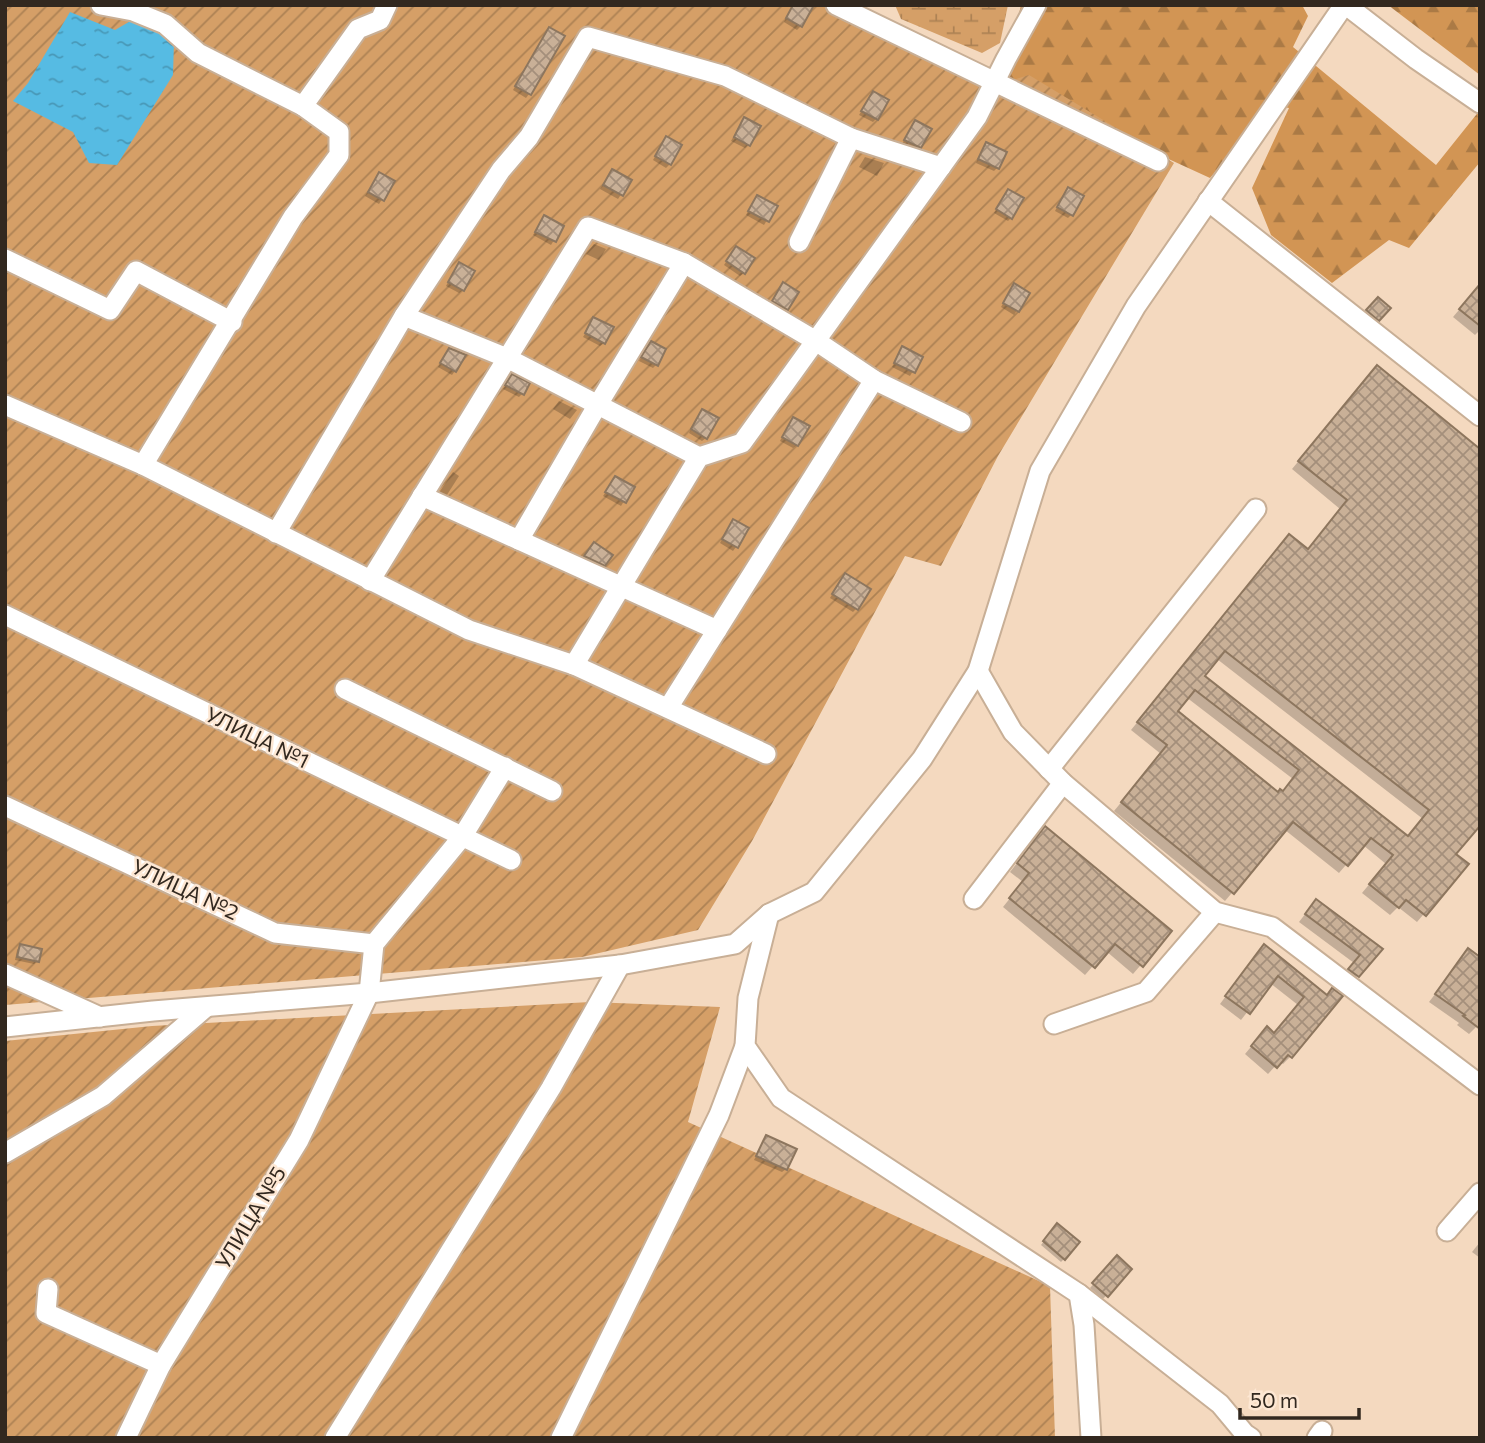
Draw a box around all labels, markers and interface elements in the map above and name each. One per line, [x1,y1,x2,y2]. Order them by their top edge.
street label: УЛИЦА №1 [202,701,313,772]
street label: УЛИЦА №2 [128,853,243,924]
street label: УЛИЦА №5 [209,1161,290,1273]
scale bar [1240,1376,1359,1420]
text: 50 m [1250,1387,1298,1412]

